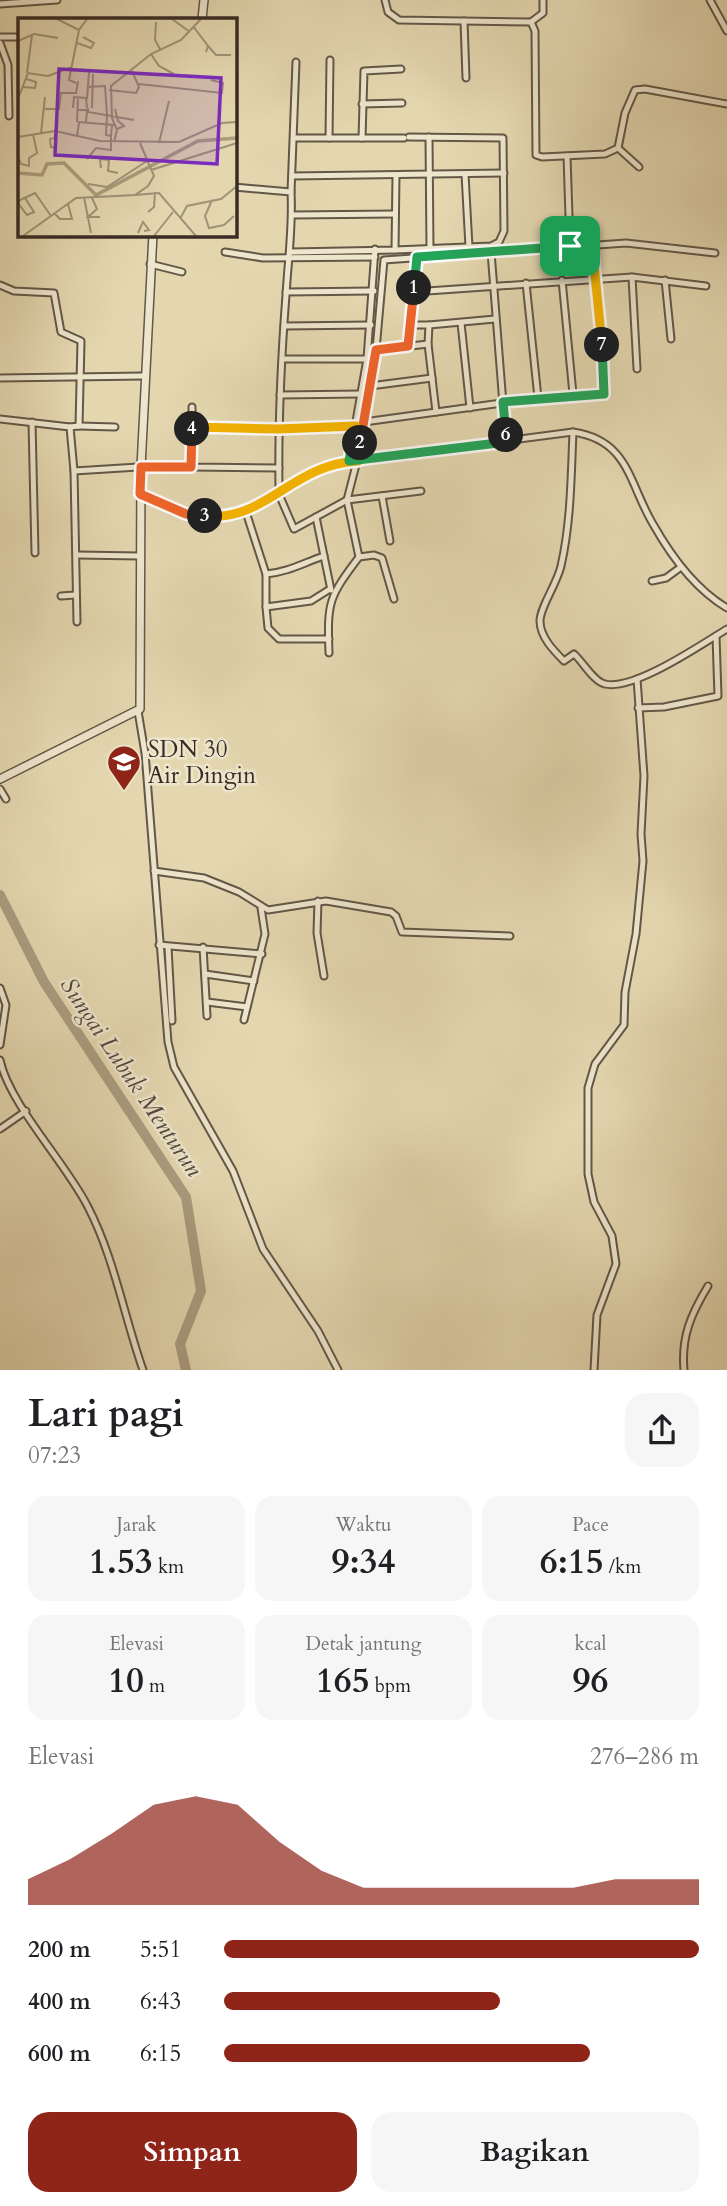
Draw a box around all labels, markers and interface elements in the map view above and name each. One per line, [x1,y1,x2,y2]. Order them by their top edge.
inset map [18,18,236,236]
pin [540,216,600,276]
icon: arrive [551,227,589,265]
pin: 1 [396,270,432,306]
text: 1 [409,274,418,300]
pin: 7 [584,328,620,362]
text: 7 [597,331,606,357]
pin: 4 [174,412,210,446]
text: 4 [187,415,196,441]
pin: 6 [489,418,524,452]
text: 6 [501,421,510,447]
pin: 2 [342,426,378,460]
text: 2 [355,429,364,455]
pin: 3 [188,498,222,534]
text: 3 [200,502,209,528]
place label: SDN 30 Air Dingin [148,734,256,791]
school or university icon: SDN 30 Air Dingin [105,743,143,792]
water label: Sungai Lubuk Menturun [52,971,210,1183]
text: Lari pagi [28,1388,184,1440]
button: share [625,1393,699,1467]
text: 07:23 [28,1440,81,1471]
text: Jarak [117,1512,156,1538]
text: Waktu [336,1512,391,1538]
text: Pace [572,1512,609,1538]
text: 1.53 [89,1538,153,1586]
text: 9:34 [332,1538,395,1586]
text: 6:15 [540,1538,604,1586]
text: km [153,1554,184,1580]
text: /km [604,1554,641,1580]
text: Elevasi [109,1631,164,1657]
text: Detak jantung [306,1631,421,1657]
text: kcal [575,1631,606,1657]
text: 10 [108,1657,144,1705]
text: 165 [316,1657,370,1705]
text: 96 [573,1657,608,1705]
text: m [144,1673,165,1699]
text: bpm [370,1673,411,1699]
text: Elevasi [28,1741,94,1772]
text: 276–286 m [590,1741,699,1772]
text: 200 m [28,1934,91,1965]
text: 5:51 [140,1934,181,1965]
text: 400 m [28,1986,91,2017]
text: 6:43 [140,1986,181,2017]
text: 600 m [28,2038,91,2069]
text: 6:15 [140,2038,181,2069]
button: Simpan [28,2112,357,2192]
button: Bagikan [371,2112,699,2192]

